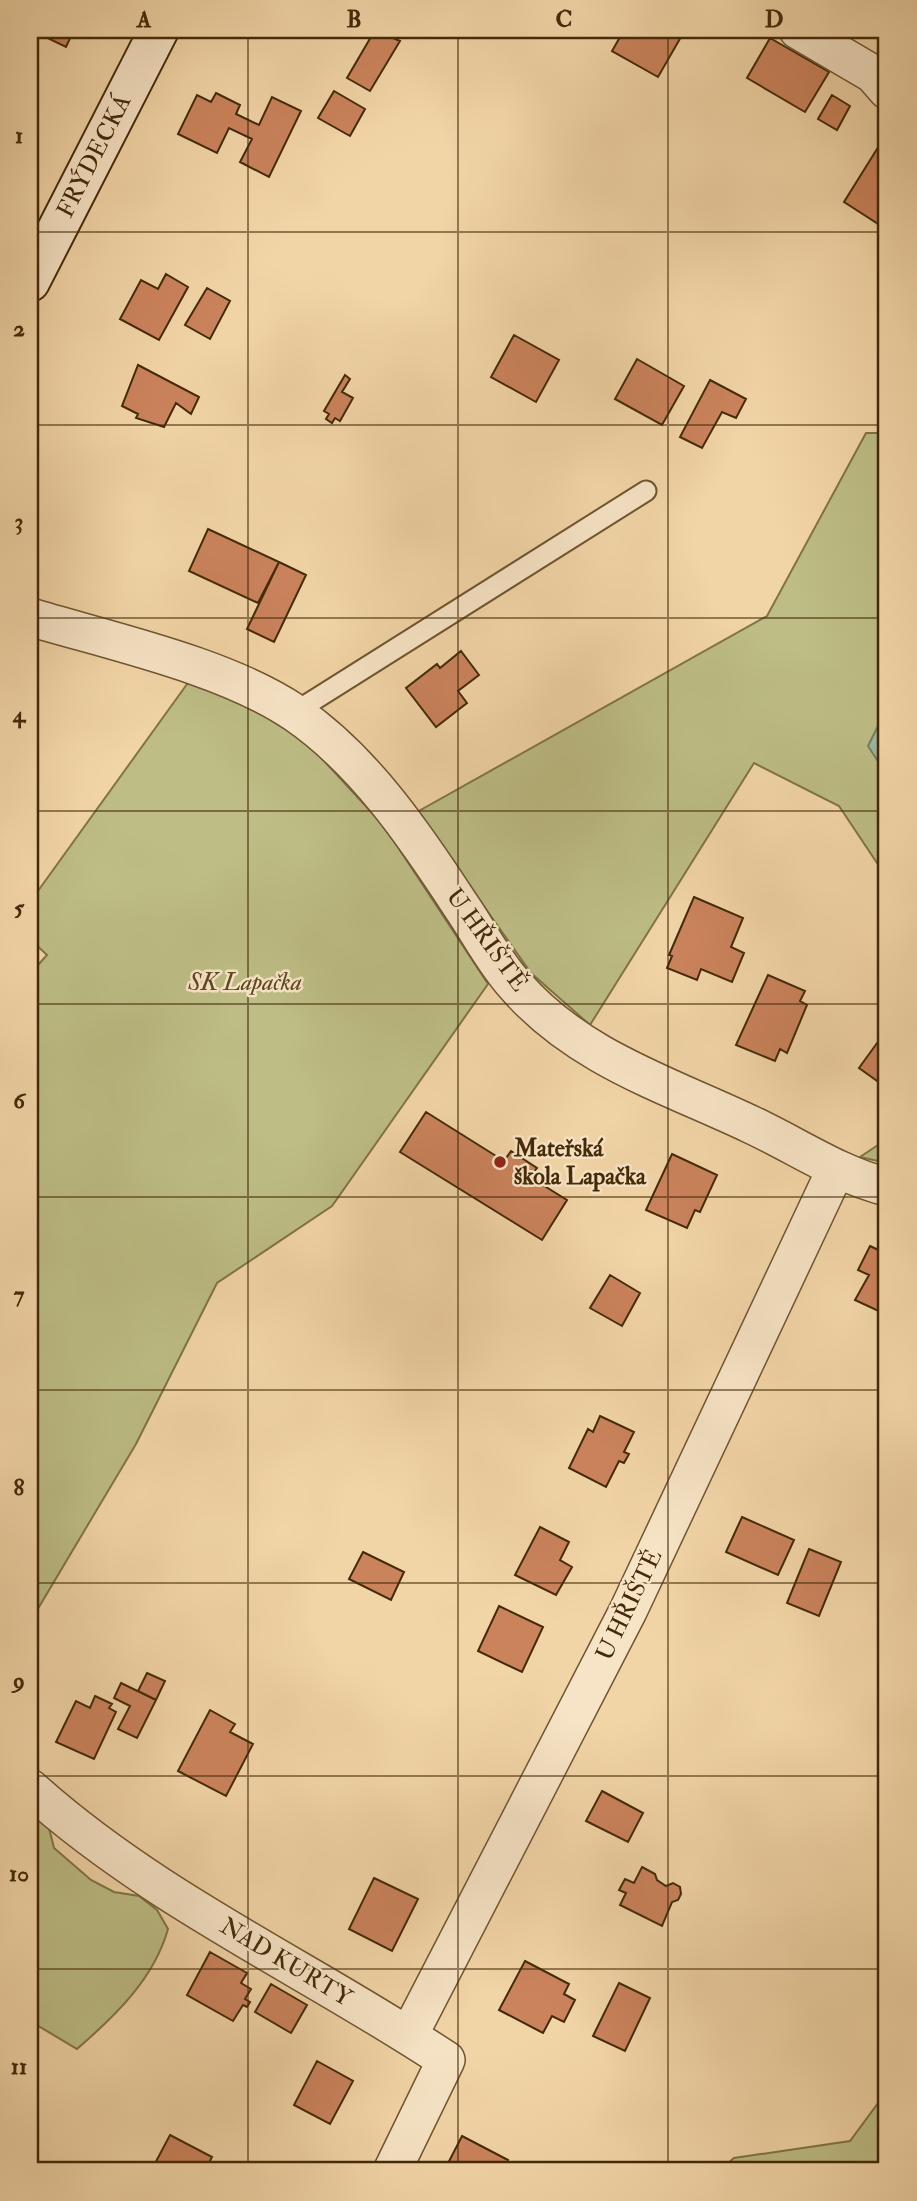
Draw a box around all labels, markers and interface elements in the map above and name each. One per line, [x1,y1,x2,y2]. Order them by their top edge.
text: A [136,5,152,34]
text: B [346,5,362,34]
text: C [556,5,572,34]
text: D [765,5,783,34]
street label: FRÝDECKÁ [49,89,138,223]
text: 1 [15,121,23,150]
text: 2 [13,314,25,343]
text: 3 [15,507,23,536]
text: 4 [12,700,27,729]
street label: U HŘIŠTĚ [439,882,536,998]
text: 5 [14,893,25,922]
park label: SK Lapačka [187,967,302,998]
text: 6 [13,1086,27,1115]
place label: Mateřská škola Lapačka [513,1133,647,1192]
marker: Mateřská škola Lapačka [492,1154,508,1170]
text: 7 [14,1280,25,1309]
text: 8 [14,1473,25,1502]
street label: U HŘIŠTĚ [588,1544,669,1666]
text: 9 [11,1666,25,1695]
text: 10 [9,1859,29,1888]
street label: NAD KURTY [214,1910,358,2014]
text: 11 [11,2052,27,2081]

